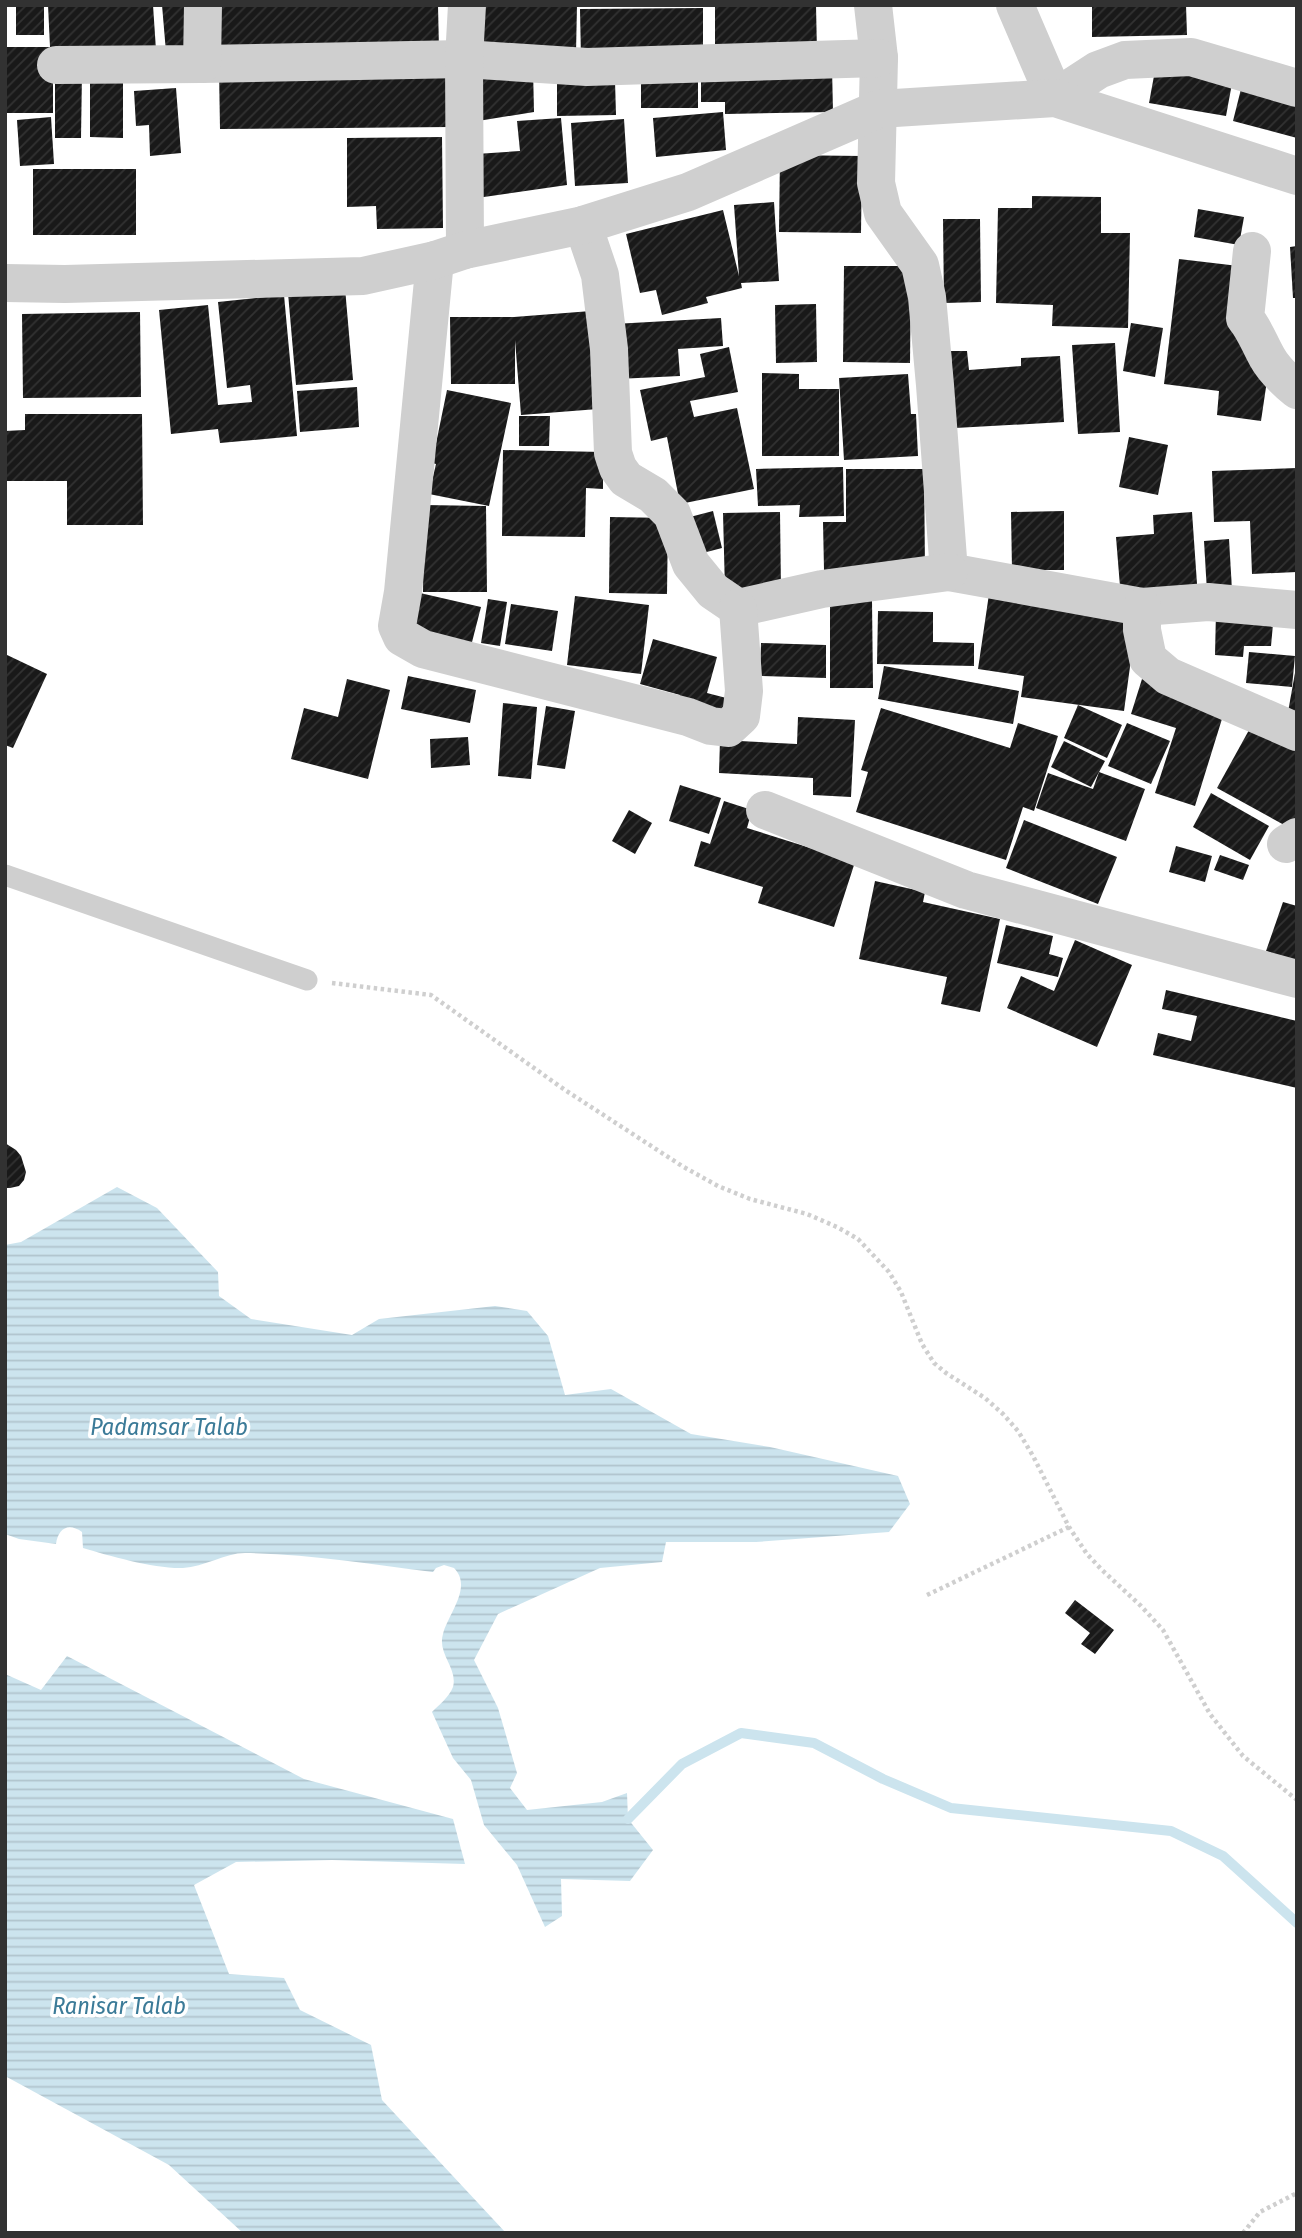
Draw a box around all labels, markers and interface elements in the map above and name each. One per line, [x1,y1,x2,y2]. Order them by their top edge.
water label: Padamsar Talab [90,1413,248,1441]
water label: Ranisar Talab [52,1992,186,2020]

